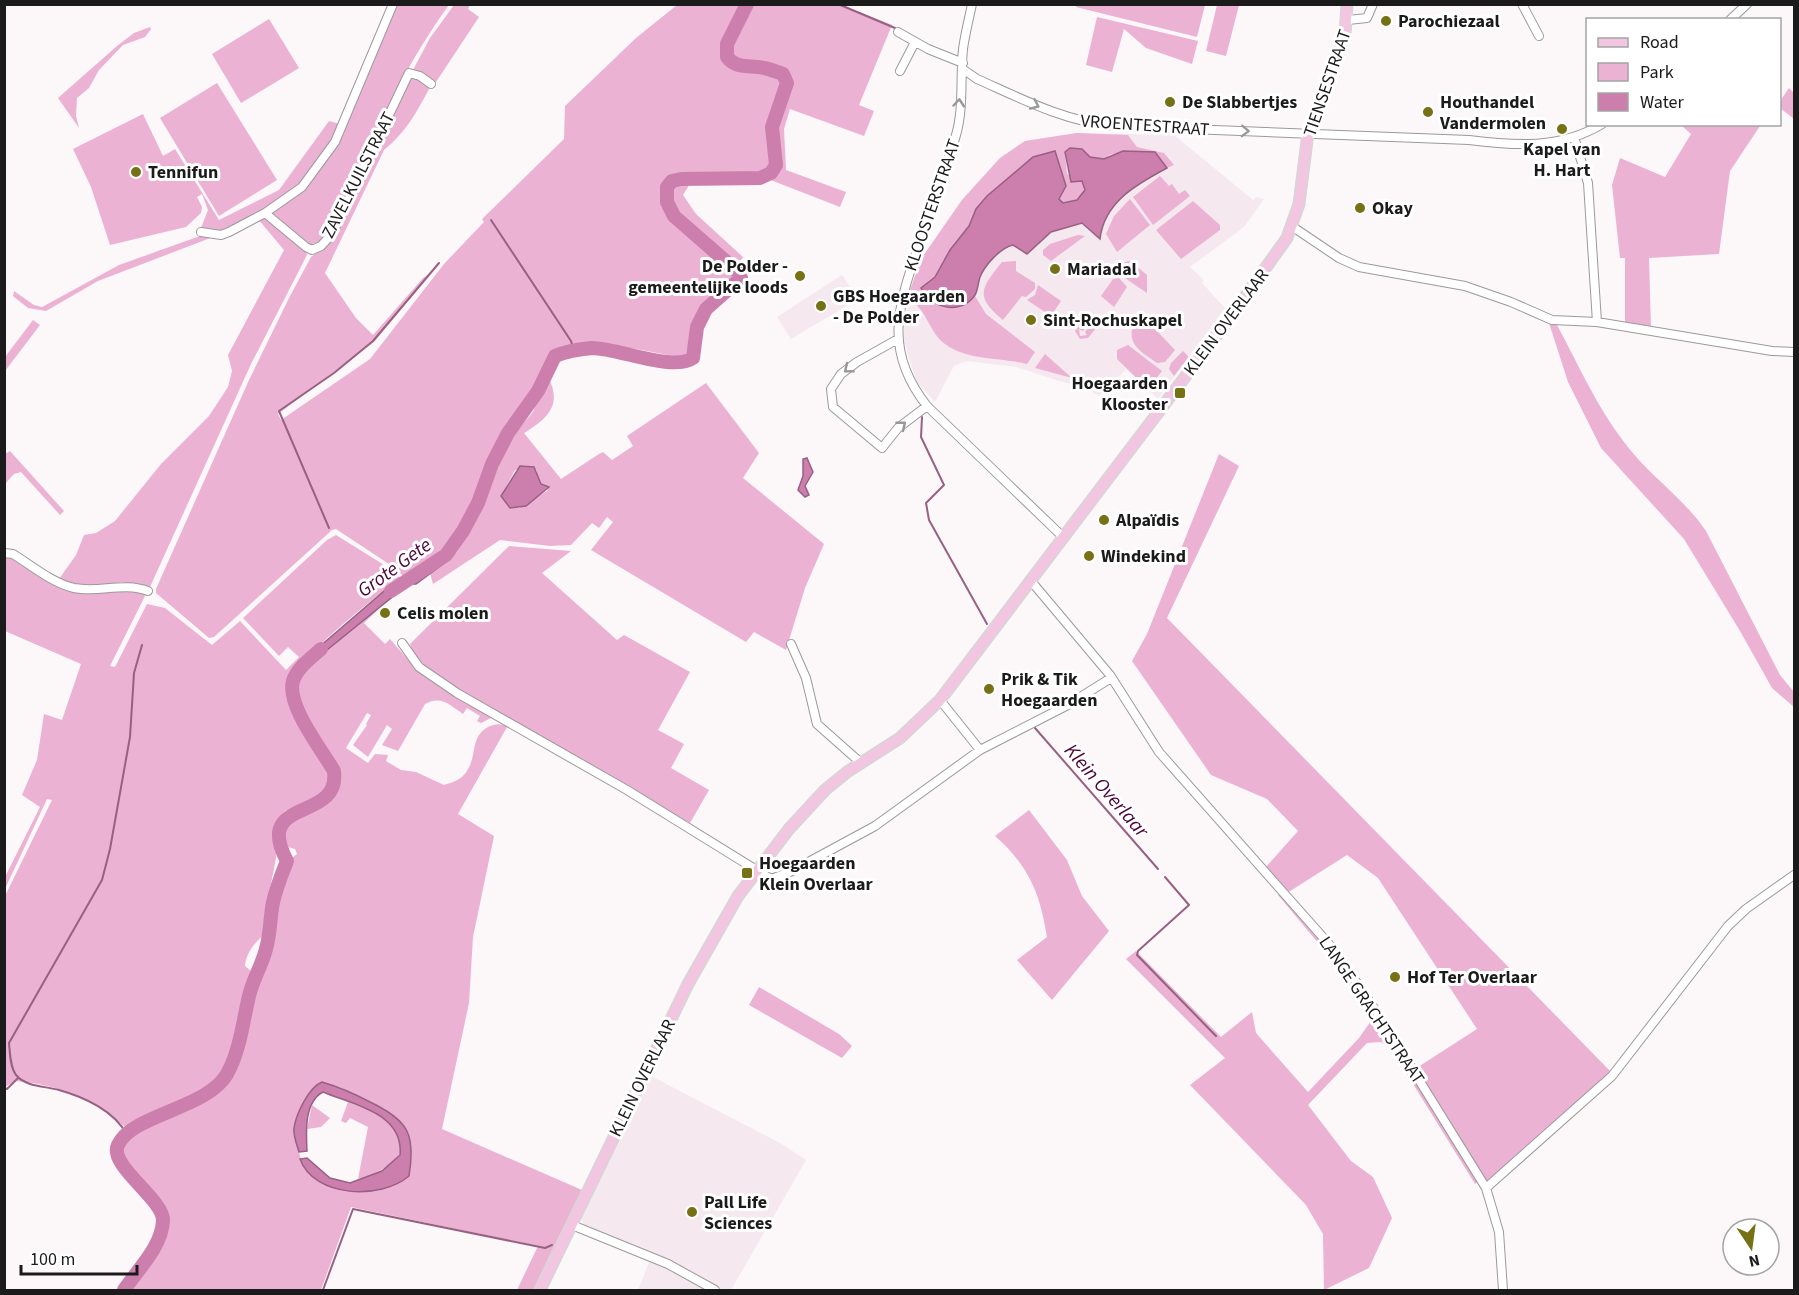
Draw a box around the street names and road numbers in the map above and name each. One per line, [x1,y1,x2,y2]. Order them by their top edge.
street label: TIENSESTRAAT [1297,26,1358,140]
street label: ZAVELKUILSTRAAT [316,107,401,243]
street label: VROENTESTRAAT [1080,109,1210,142]
street label: KLOOSTERSTRAAT [898,135,967,275]
street label: KLEIN OVERLAAR [1178,264,1275,381]
street label: LANGE GRACHTSTRAAT [1313,931,1431,1089]
street label: KLEIN OVERLAAR [603,1015,682,1141]

